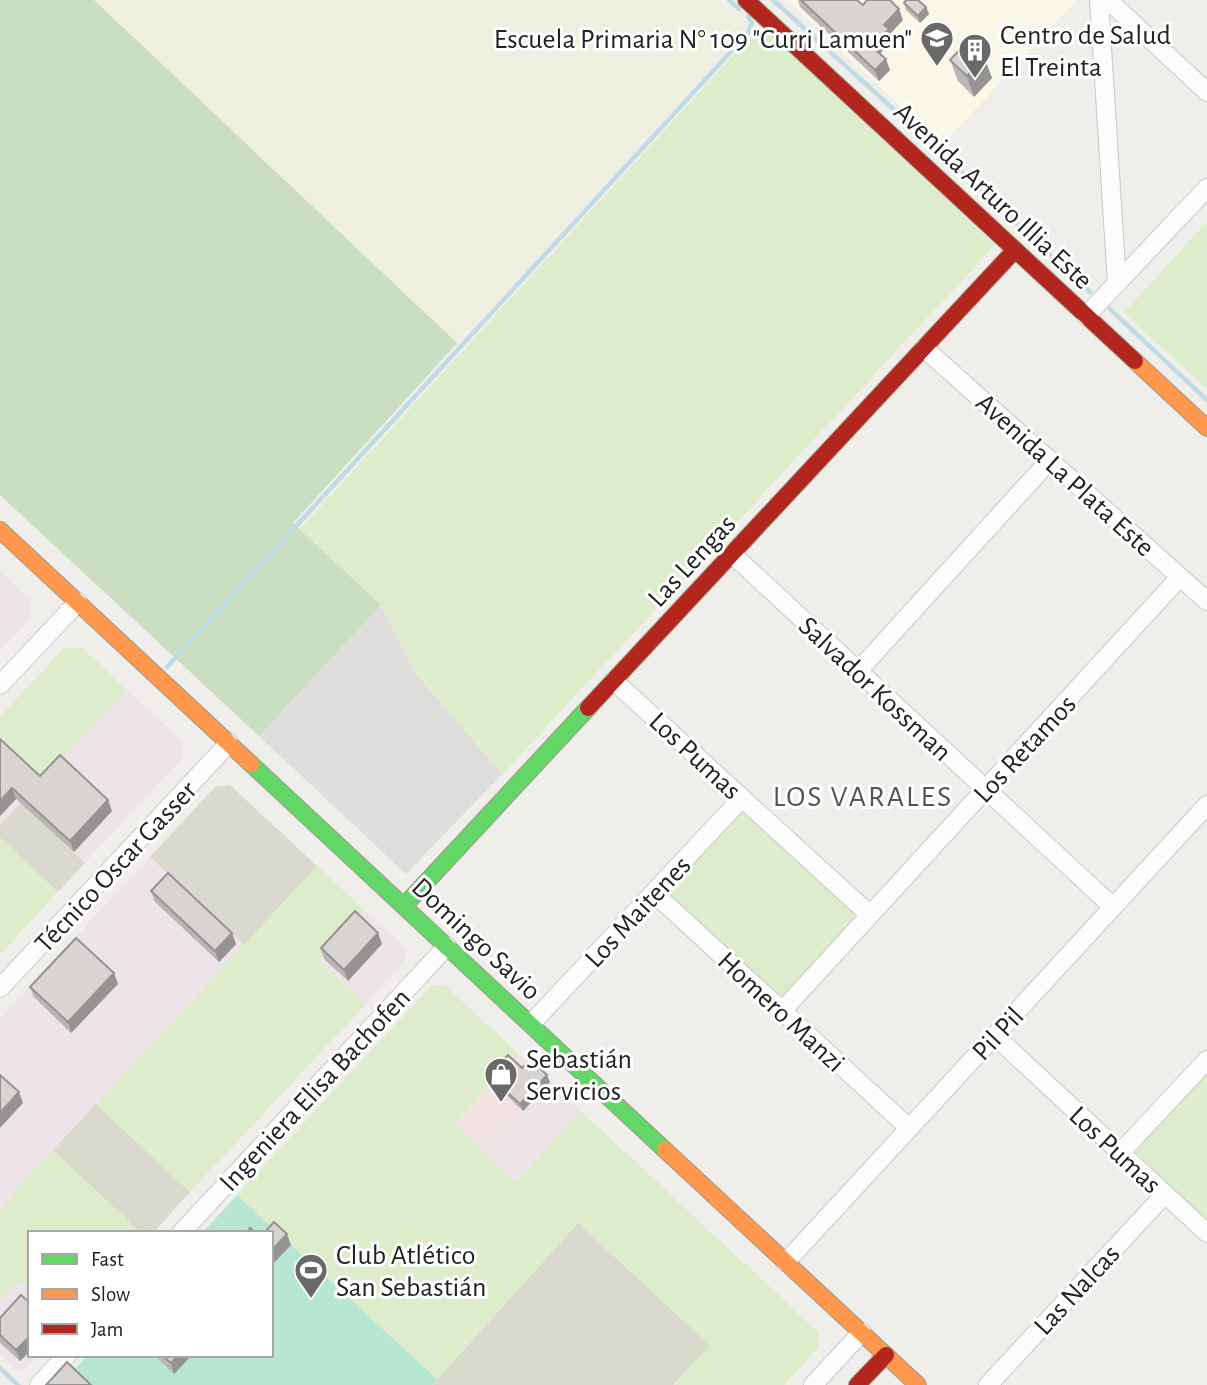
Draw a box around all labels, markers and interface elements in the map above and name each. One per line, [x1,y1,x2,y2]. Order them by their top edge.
school or university icon: Escuela Primaria N° 109 "Curri Lamuen" [918,19,956,68]
place label: Centro de Salud El Treinta [1000,22,1171,82]
place label: Escuela Primaria N° 109 "Curri Lamuen" [494,26,912,54]
building icon: Centro de Salud El Treinta [956,31,994,80]
street label: Avenida Arturo Illia Este [888,98,1097,295]
street label: Avenida La Plata Este [970,389,1159,562]
street label: Las Lengas [643,510,742,613]
street label: Salvador Kossman [793,612,956,767]
street label: Los Retamos [969,690,1082,808]
street label: Los Pumas [643,707,746,806]
street label: Técnico Oscar Gasser [30,776,203,958]
district label: LOS VARALES [773,782,953,812]
street label: Los Maitenes [580,851,697,973]
street label: Domingo Savio [406,873,545,1006]
street label: Homero Manzi [712,947,849,1078]
street label: Ingeniera Elisa Bachofen [215,984,416,1197]
street label: Pil Pil [967,1002,1030,1066]
place label: Sebastián Servicios [526,1046,632,1106]
shop icon: Sebastián Servicios [482,1055,520,1104]
street label: Los Pumas [1063,1101,1166,1200]
legend [28,1231,273,1357]
street label: Las Nalcas [1029,1240,1126,1341]
place label: Club Atlético San Sebastián [336,1242,486,1302]
text: Fast [91,1249,124,1270]
sports icon: Club Atlético San Sebastián [292,1251,330,1300]
text: Slow [91,1284,130,1305]
text: Jam [91,1319,123,1340]

